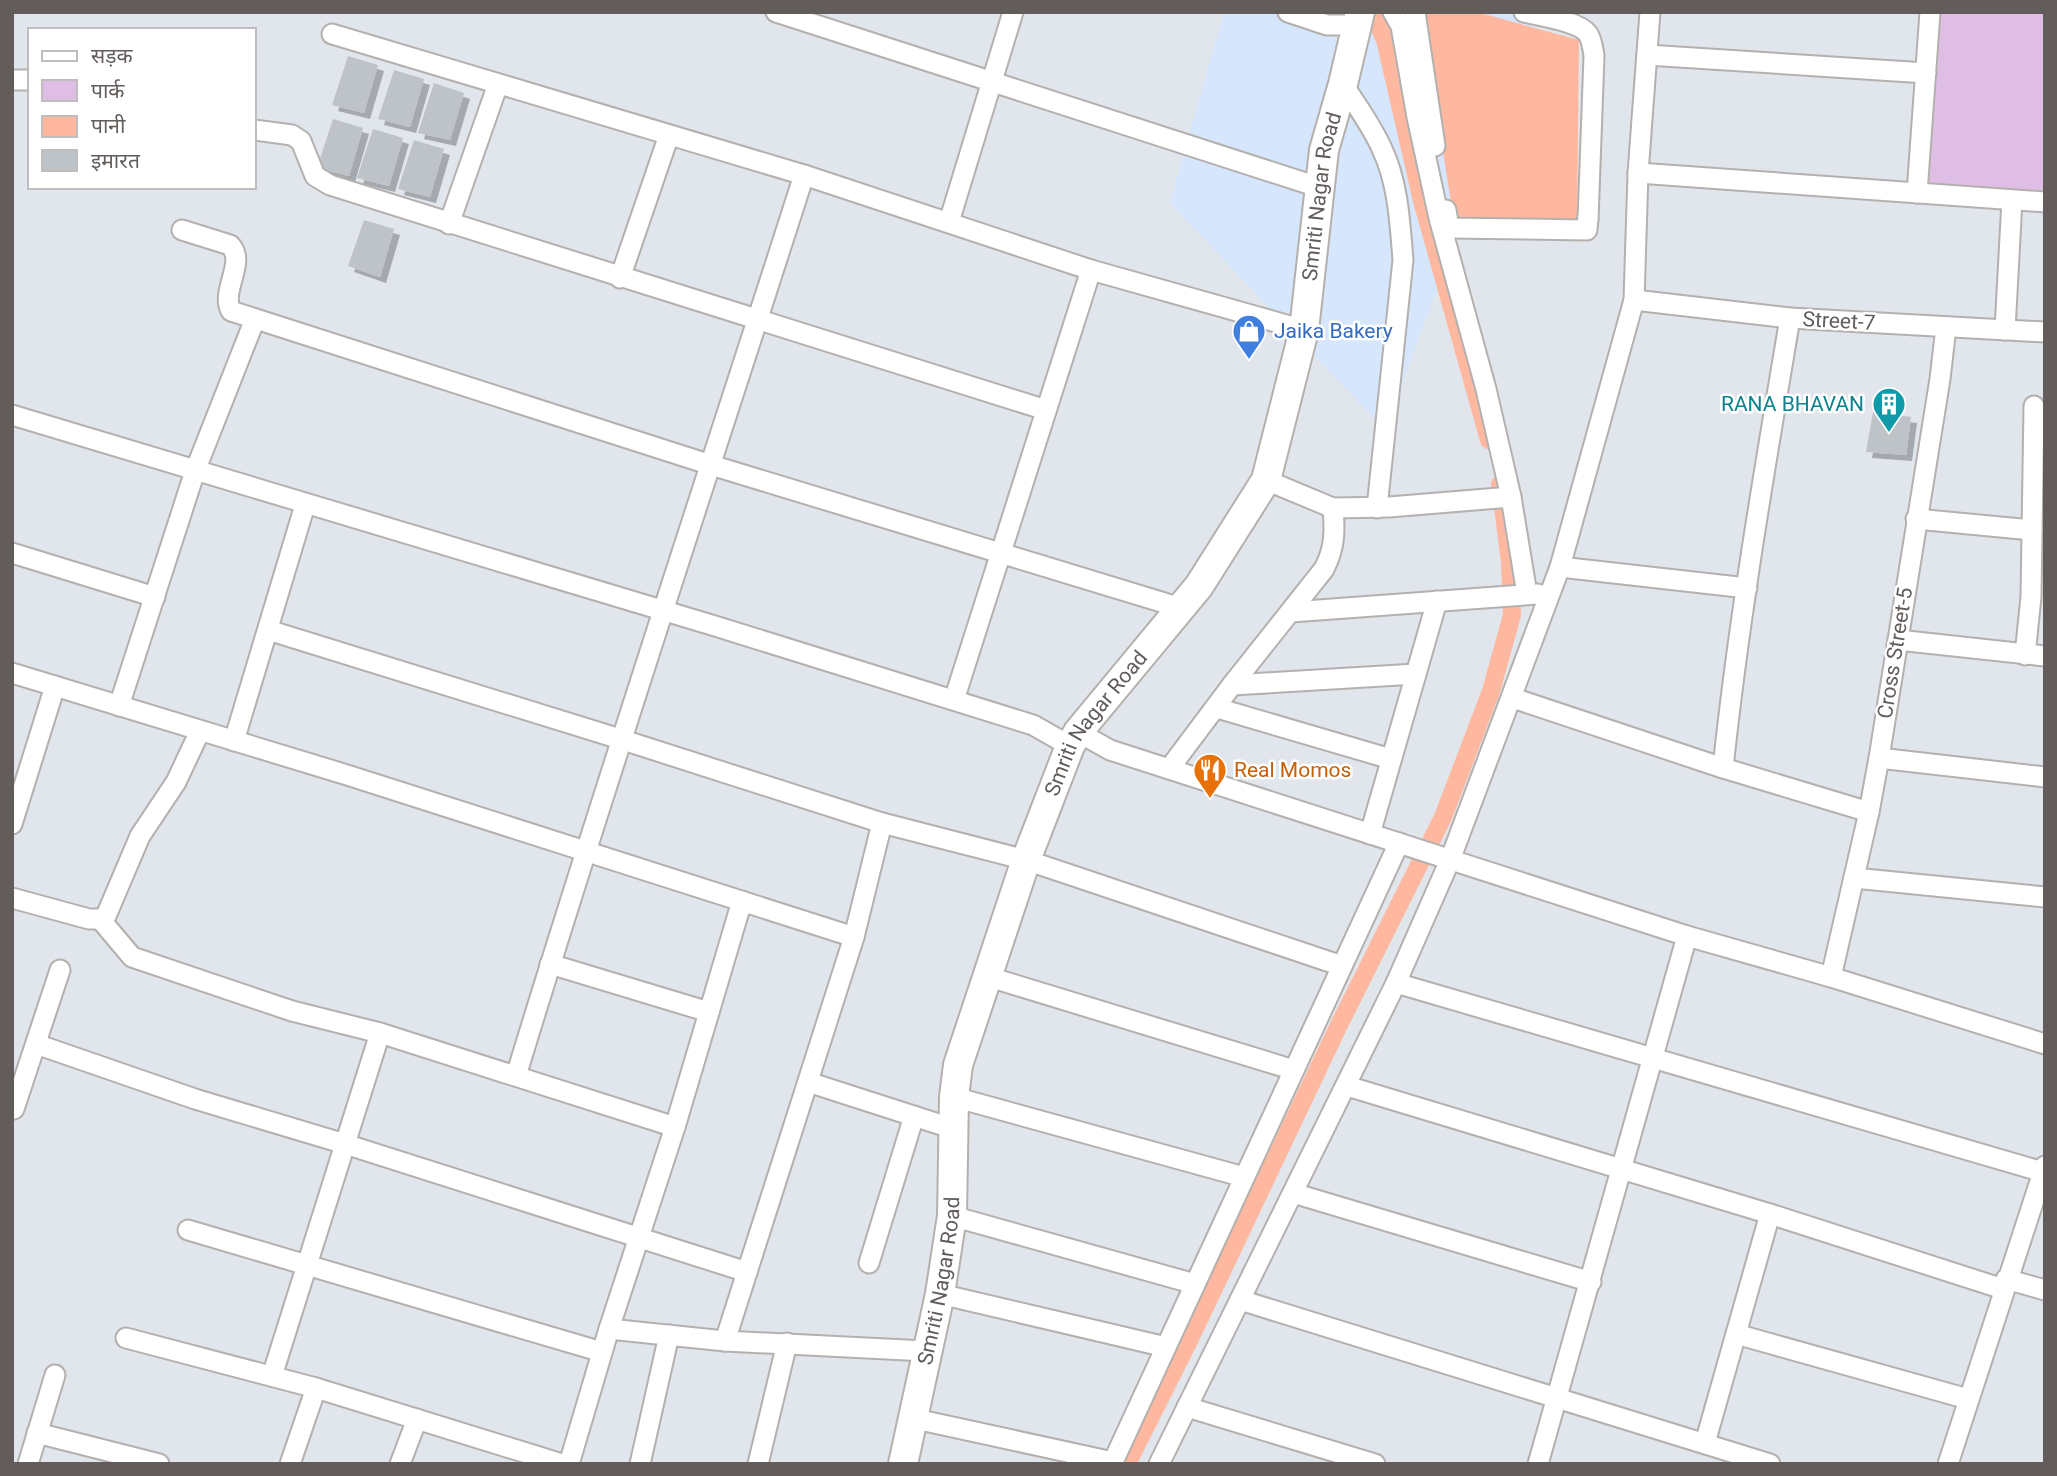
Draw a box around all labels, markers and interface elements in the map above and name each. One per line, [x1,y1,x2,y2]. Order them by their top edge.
legend [28,28,256,189]
text: सड़क [91,44,133,68]
text: पार्क [91,79,125,103]
street label: Smriti Nagar Road [1298,109,1346,282]
text: पानी [91,114,126,138]
text: इमारत [91,149,141,173]
street label: Street-7 [1802,307,1876,335]
shop icon: Jaika Bakery [1230,312,1268,361]
place label: Jaika Bakery [1274,319,1393,343]
building icon: RANA BHAVAN [1870,385,1908,434]
place label: RANA BHAVAN [1721,392,1864,416]
street label: Cross Street-5 [1873,586,1917,720]
street label: Smriti Nagar Road [1040,646,1152,799]
restaurant icon: Real Momos [1191,751,1229,800]
place label: Real Momos [1234,758,1351,782]
street label: Smriti Nagar Road [913,1196,964,1367]

